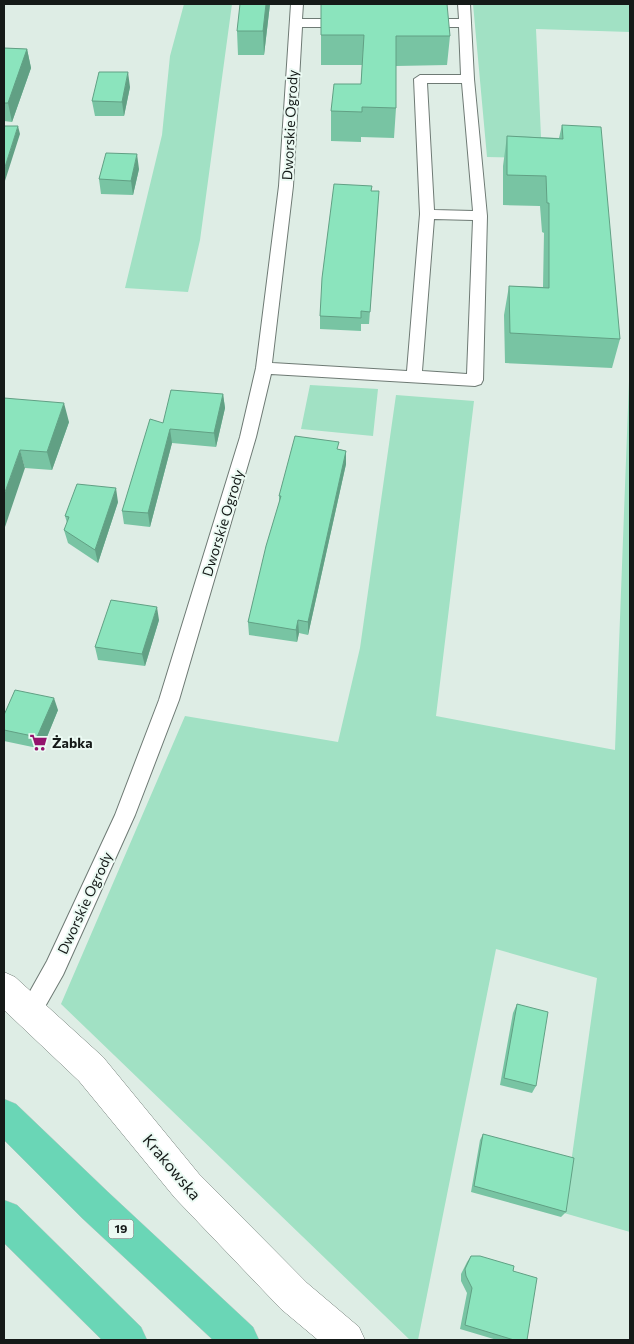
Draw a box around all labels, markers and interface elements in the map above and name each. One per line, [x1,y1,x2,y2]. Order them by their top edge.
street label: Dworskie Ogrody [278,69,301,181]
street label: Dworskie Ogrody [198,467,247,578]
supermarket icon: Żabka [28,733,48,753]
place label: Żabka [52,734,93,751]
street label: Dworskie Ogrody [53,849,116,957]
street label: Krakowska [139,1130,205,1203]
road number: 19 [108,1220,134,1238]

